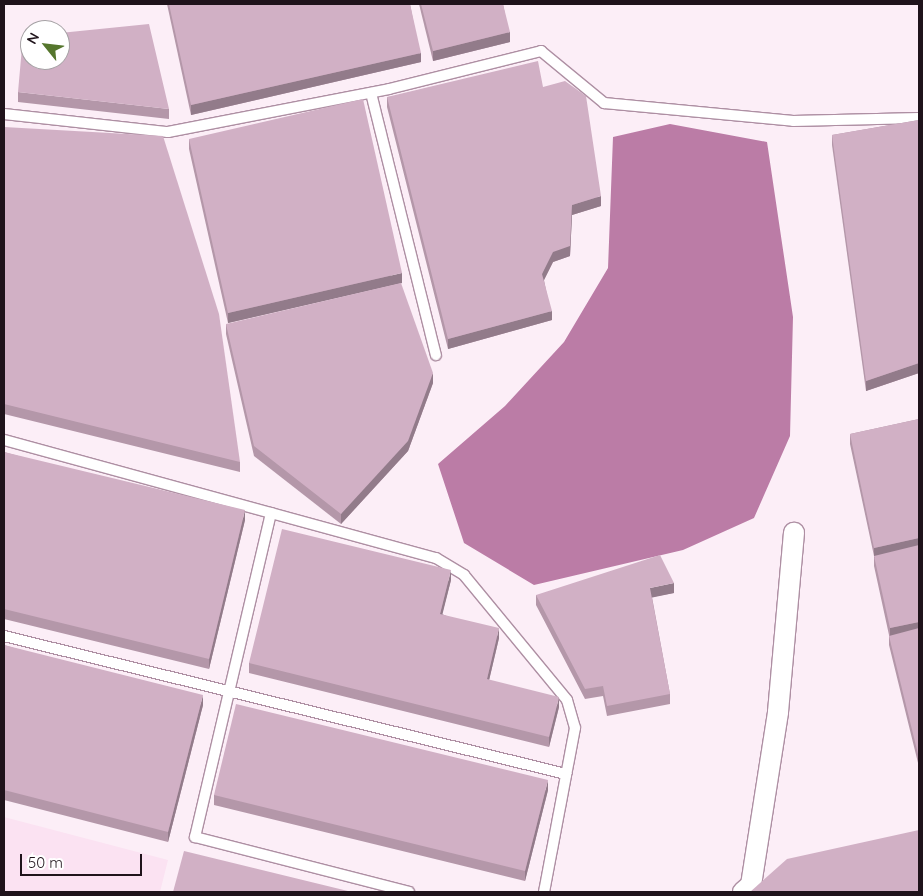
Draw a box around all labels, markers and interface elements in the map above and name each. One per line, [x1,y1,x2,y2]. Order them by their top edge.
north arrow [20,20,70,70]
text: N [22,29,43,47]
scale bar [22,844,145,876]
text: 50 m [28,853,63,872]

